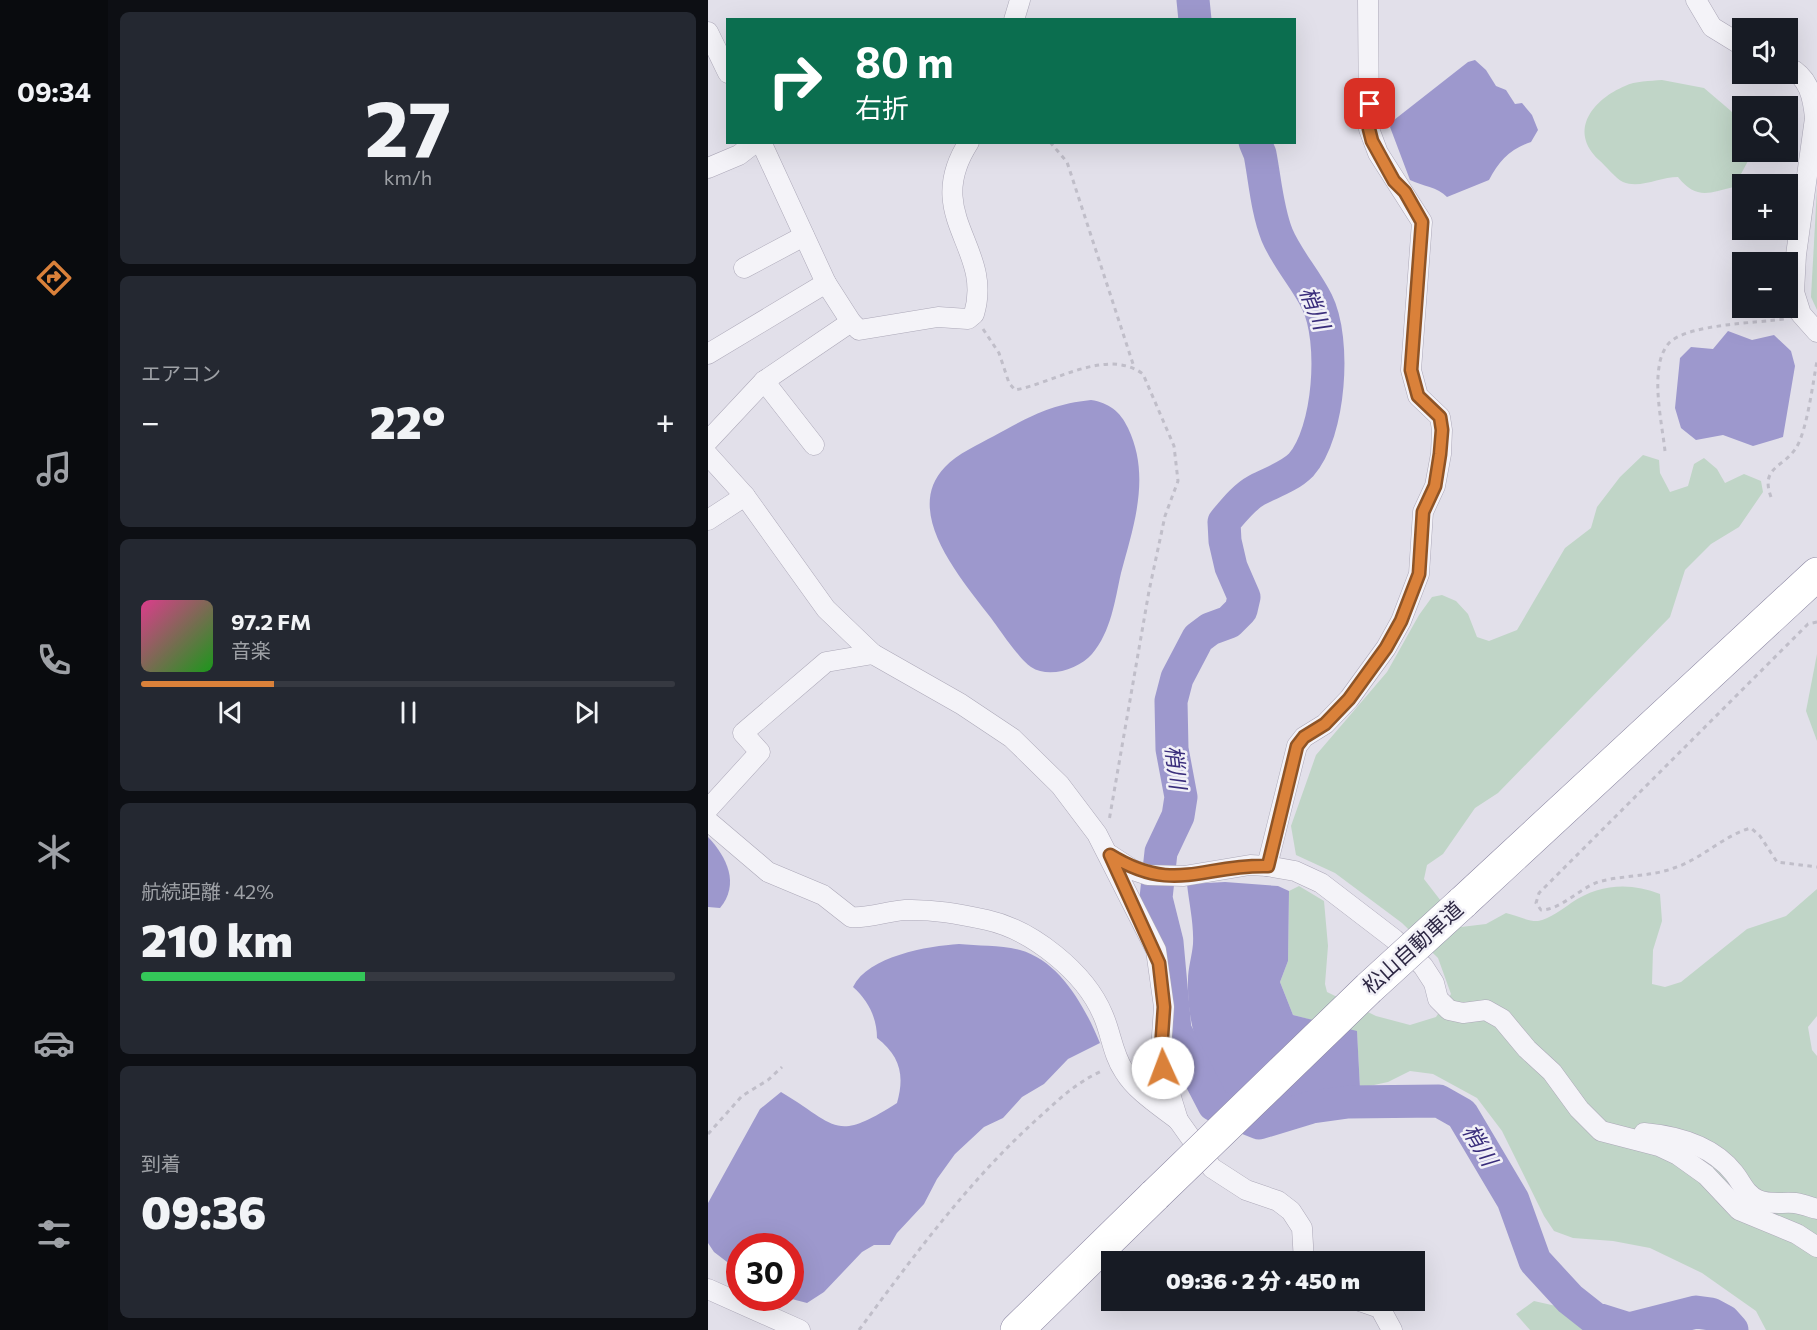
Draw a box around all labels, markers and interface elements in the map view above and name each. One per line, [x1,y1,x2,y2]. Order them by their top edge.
map controls [1732,18,1798,318]
button: sound [1732,18,1798,84]
text: 80 m [855,35,954,87]
icon: right [756,42,834,120]
text: 09:34 [17,75,91,108]
text: 27 [365,78,451,173]
pin [1344,78,1395,129]
icon: arrive [1353,87,1386,120]
text: 右折 [855,91,909,124]
button: search [1732,96,1798,162]
text: km/h [384,165,432,189]
button: + [1732,174,1798,240]
button: − [1732,252,1798,318]
icon: directions [33,257,75,299]
water label: 梢川 [1295,282,1337,335]
text: エアコン [141,361,221,385]
text: 22° [370,393,446,448]
text: − [141,400,160,441]
text: + [656,400,675,441]
icon: music [33,448,75,490]
text: 97.2 FM [231,608,311,635]
text: 音楽 [231,638,271,662]
icon: phone [33,639,75,681]
icon: previous [214,696,247,729]
icon: pause [392,696,425,729]
icon: next [570,696,603,729]
water label: 梢川 [1160,743,1193,792]
icon: climate [33,831,75,873]
text: 航続距離 · 42% [141,879,274,903]
street label: 松山自動車道 [1357,895,1467,998]
text: 210 km [141,911,293,966]
icon: car [33,1022,75,1064]
position arrow [1131,1036,1195,1100]
water label: 梢川 [1458,1119,1504,1172]
text: 到着 [141,1151,181,1175]
text: 09:36 [141,1183,266,1238]
icon: filters [33,1213,75,1255]
speed limit sign: 30 [726,1233,804,1311]
text: 09:36 · 2 分 · 450 m [1166,1267,1360,1294]

